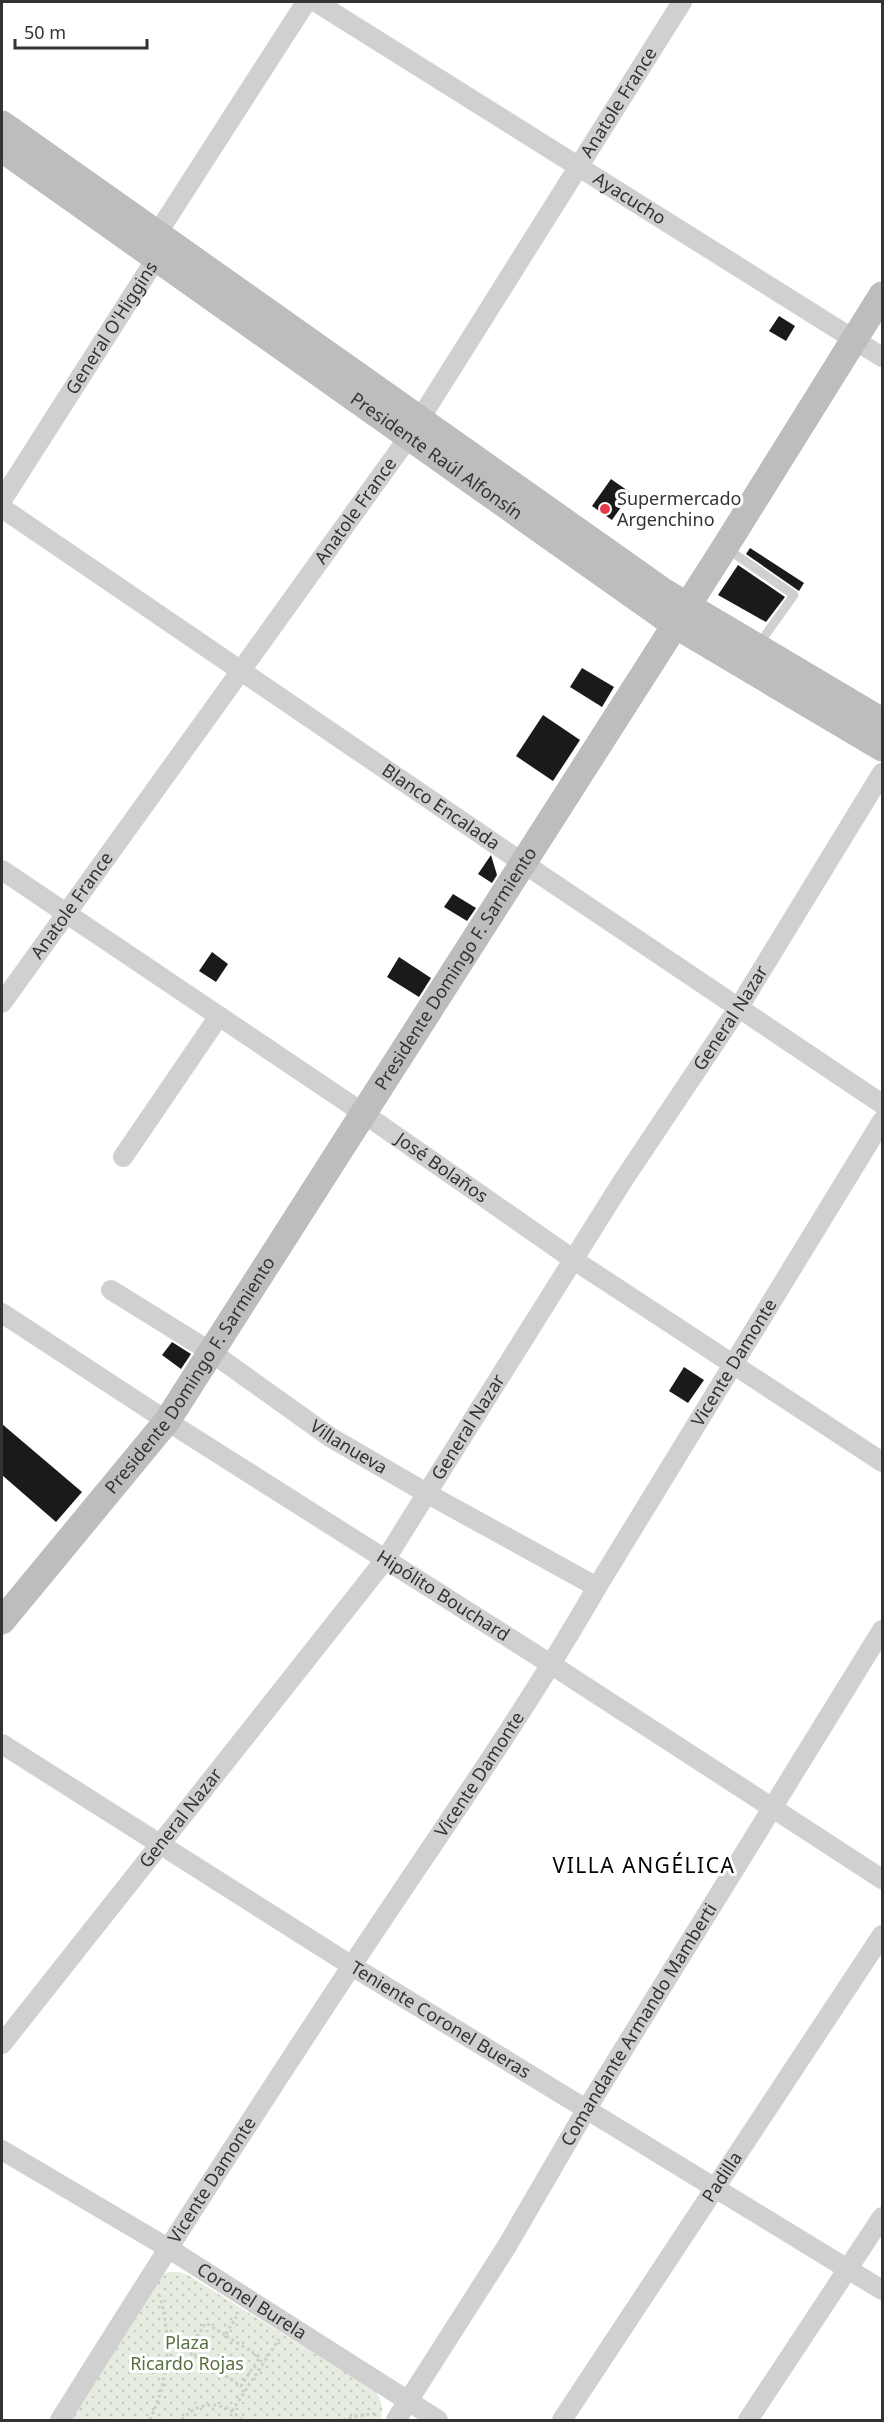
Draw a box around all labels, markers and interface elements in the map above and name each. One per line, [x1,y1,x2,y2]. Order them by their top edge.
scale bar [15,12,147,50]
text: 50 m [24,20,66,44]
street label: Anatole France [574,42,662,162]
street label: Ayacucho [589,166,671,229]
street label: General O'Higgins [59,256,162,399]
street label: Presidente Raúl Alfonsín [346,386,528,525]
street label: Anatole France [308,452,401,568]
place label: Supermercado Argenchino [617,486,741,531]
marker: Supermercado Argenchino [598,502,612,516]
street label: Blanco Encalada [378,758,505,855]
street label: Presidente Domingo F. Sarmiento [369,842,541,1094]
street label: Anatole France [25,847,118,963]
street label: General Nazar [687,960,773,1075]
street label: José Bolaños [390,1125,493,1207]
street label: Presidente Domingo F. Sarmiento [99,1252,280,1498]
street label: Vicente Damonte [685,1294,781,1431]
street label: General Nazar [425,1369,510,1484]
street label: Villanueva [306,1414,392,1479]
street label: Hipólito Bouchard [372,1544,515,1646]
street label: Vicente Damonte [429,1707,529,1841]
street label: General Nazar [133,1762,227,1872]
district label: VILLA ANGÉLICA [553,1851,735,1879]
street label: Comandante Armando Mamberti [555,1898,722,2150]
street label: Teniente Coronel Bueras [346,1955,535,2083]
street label: Vicente Damonte [162,2112,261,2247]
street label: Padilla [696,2147,747,2207]
street label: Coronel Burela [193,2257,312,2344]
park label: Plaza Ricardo Rojas [130,2330,244,2375]

